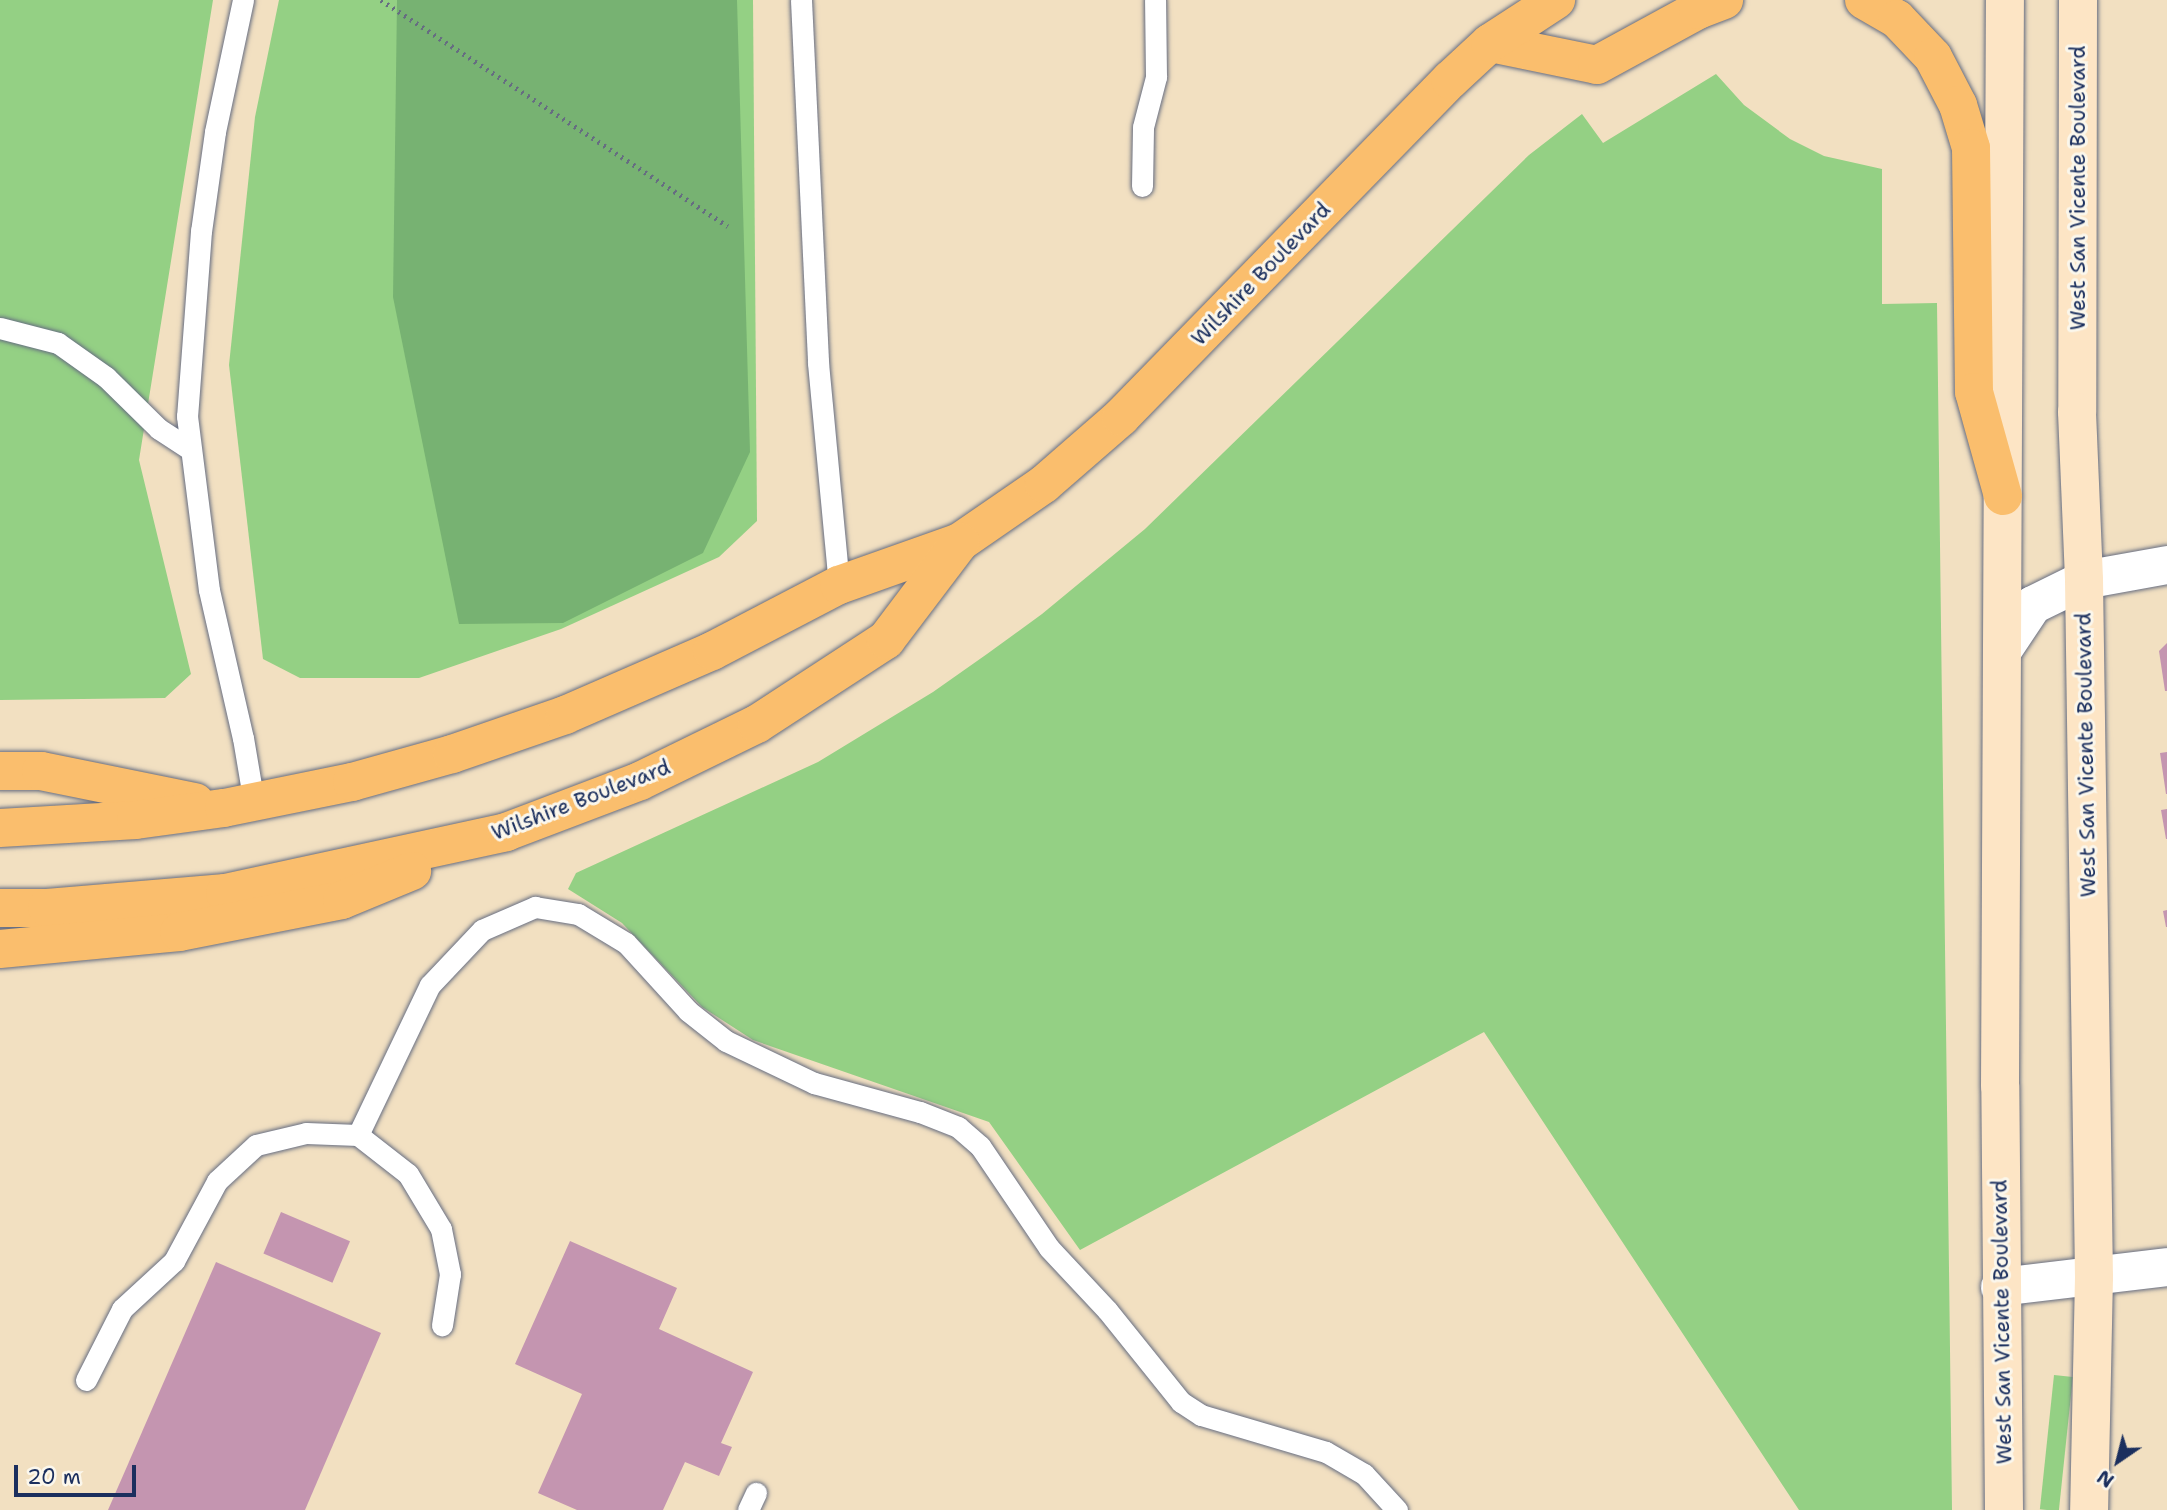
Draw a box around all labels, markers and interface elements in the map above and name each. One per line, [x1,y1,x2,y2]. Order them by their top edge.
street label: West San Vicente Boulevard [2065,46,2091,330]
street label: Wilshire Boulevard [1186,197,1336,351]
street label: West San Vicente Boulevard [2071,612,2101,898]
street label: Wilshire Boulevard [488,754,674,846]
street label: West San Vicente Boulevard [1987,1179,2017,1465]
north arrow [2083,1426,2153,1496]
scale bar [18,1450,140,1494]
text: 20 m [27,1463,81,1491]
text: N [2092,1464,2119,1493]

